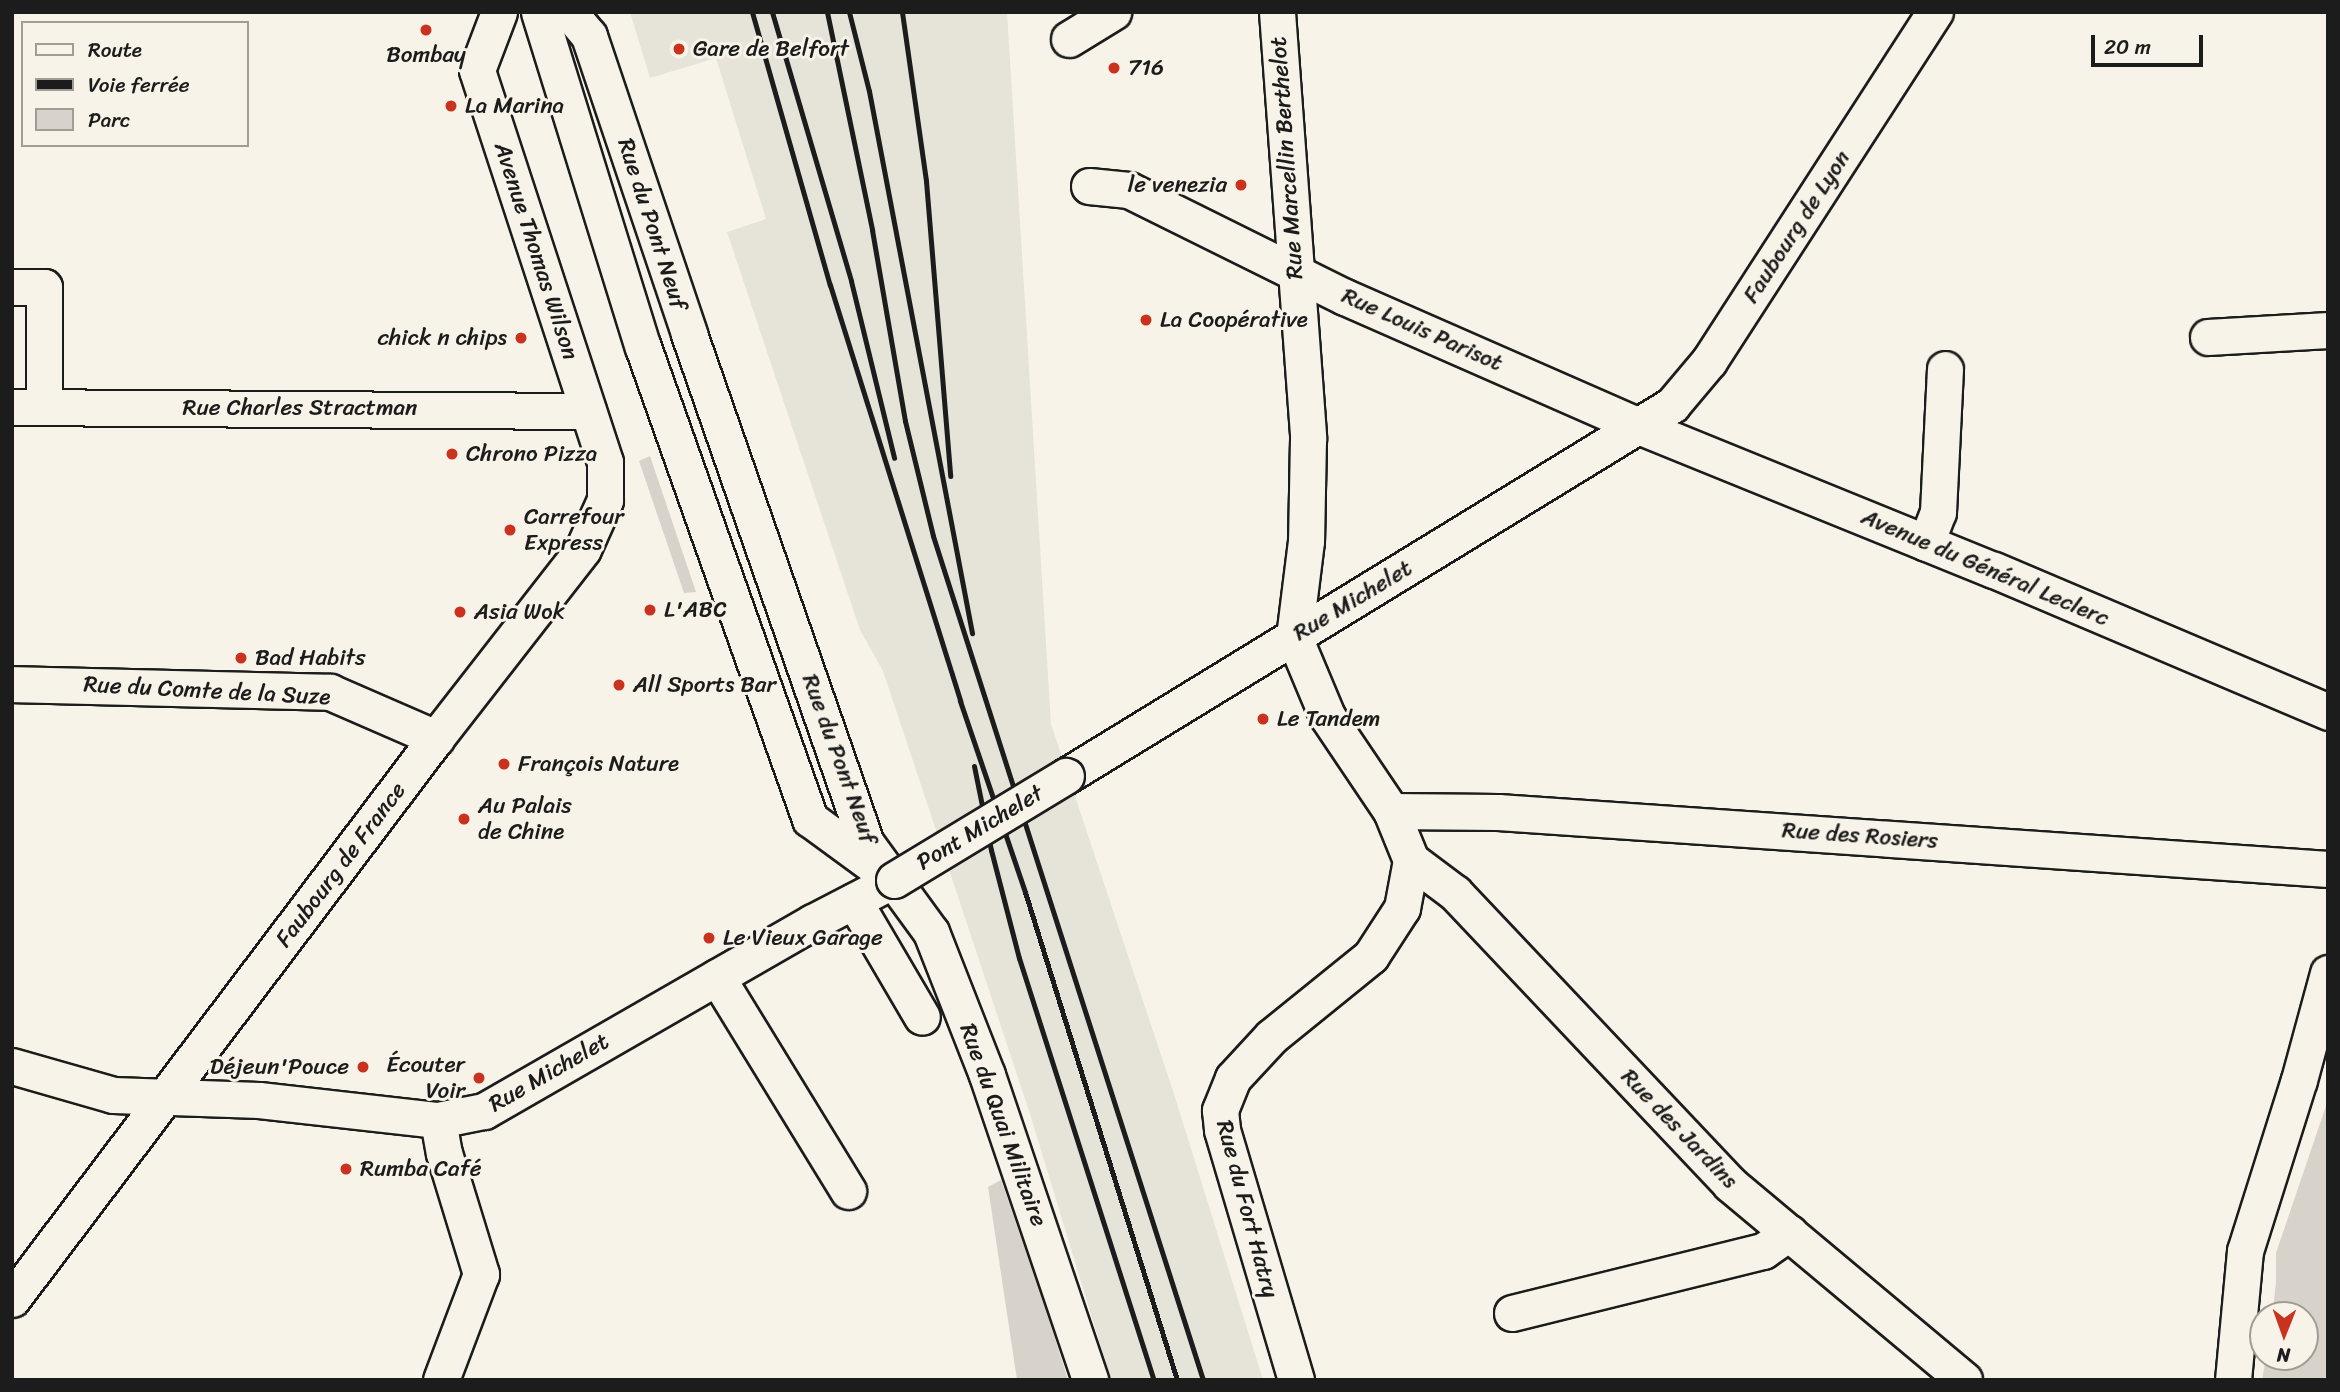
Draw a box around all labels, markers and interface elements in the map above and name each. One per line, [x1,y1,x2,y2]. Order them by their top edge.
legend [21,21,248,147]
scale bar [2095,21,2207,65]
marker: Bombay [418,22,434,38]
text: 20 m [2104,28,2151,66]
text: Route [88,31,142,69]
place label: Gare de Belfort [693,35,850,63]
street label: Rue Marcellin Berthelot [1265,36,1309,280]
place label: Bombay [386,41,466,69]
marker: Gare de Belfort [671,41,687,57]
place label: 716 [1128,54,1164,82]
marker: 716 [1106,60,1122,76]
text: Voie ferrée [88,66,190,104]
place label: La Marina [465,92,563,120]
marker: La Marina [443,98,459,114]
text: Parc [88,101,130,139]
street label: Rue du Pont Neuf [611,135,693,313]
street label: Avenue Thomas Wilson [488,139,584,363]
street label: Faubourg de Lyon [1737,146,1857,308]
place label: le venezia [1127,171,1227,199]
marker: le venezia [1233,177,1249,193]
street label: Rue Louis Parisot [1337,282,1507,378]
place label: La Coopérative [1160,306,1309,334]
marker: La Coopérative [1138,312,1154,328]
place label: chick n chips [376,324,507,352]
marker: chick n chips [513,330,529,346]
street label: Rue Charles Stractman [182,394,418,422]
place label: Chrono Pizza [466,440,597,468]
marker: Chrono Pizza [444,446,460,462]
place label: Carrefour Express [524,503,624,557]
street label: Avenue du Général Leclerc [1857,503,2113,633]
marker: Carrefour Express [502,522,518,538]
street label: Rue Michelet [1289,555,1417,647]
place label: L'ABC [664,596,727,624]
place label: Asia Wok [474,598,565,626]
marker: L'ABC [642,602,658,618]
marker: Asia Wok [452,604,468,620]
place label: Bad Habits [255,644,365,672]
marker: Bad Habits [233,650,249,666]
street label: Rue du Pont Neuf [795,670,883,848]
street label: Rue du Comte de la Suze [82,671,332,711]
place label: All Sports Bar [633,671,776,699]
marker: All Sports Bar [611,677,627,693]
place label: Le Tandem [1277,705,1382,733]
marker: Le Tandem [1255,711,1271,727]
place label: François Nature [518,750,679,778]
marker: François Nature [496,756,512,772]
street label: Faubourg de France [270,777,412,953]
street label: Pont Michelet [912,780,1048,876]
place label: Au Palais de Chine [478,792,572,846]
marker: Au Palais de Chine [456,811,472,827]
street label: Rue des Rosiers [1781,817,1939,855]
place label: Le Vieux Garage [723,924,883,952]
marker: Le Vieux Garage [701,930,717,946]
street label: Rue du Quai Militaire [954,1020,1052,1230]
street label: Rue Michelet [485,1028,613,1118]
place label: Écouter Voir [386,1051,465,1105]
place label: Déjeun'Pouce [210,1053,349,1081]
marker: Déjeun'Pouce [355,1059,371,1075]
street label: Rue des Jardins [1614,1063,1744,1195]
marker: Écouter Voir [471,1070,487,1086]
street label: Rue du Fort Hatry [1210,1117,1284,1301]
place label: Rumba Café [360,1155,482,1183]
marker: Rumba Café [338,1161,354,1177]
north arrow [2249,1301,2319,1371]
text: N [2277,1339,2291,1372]

